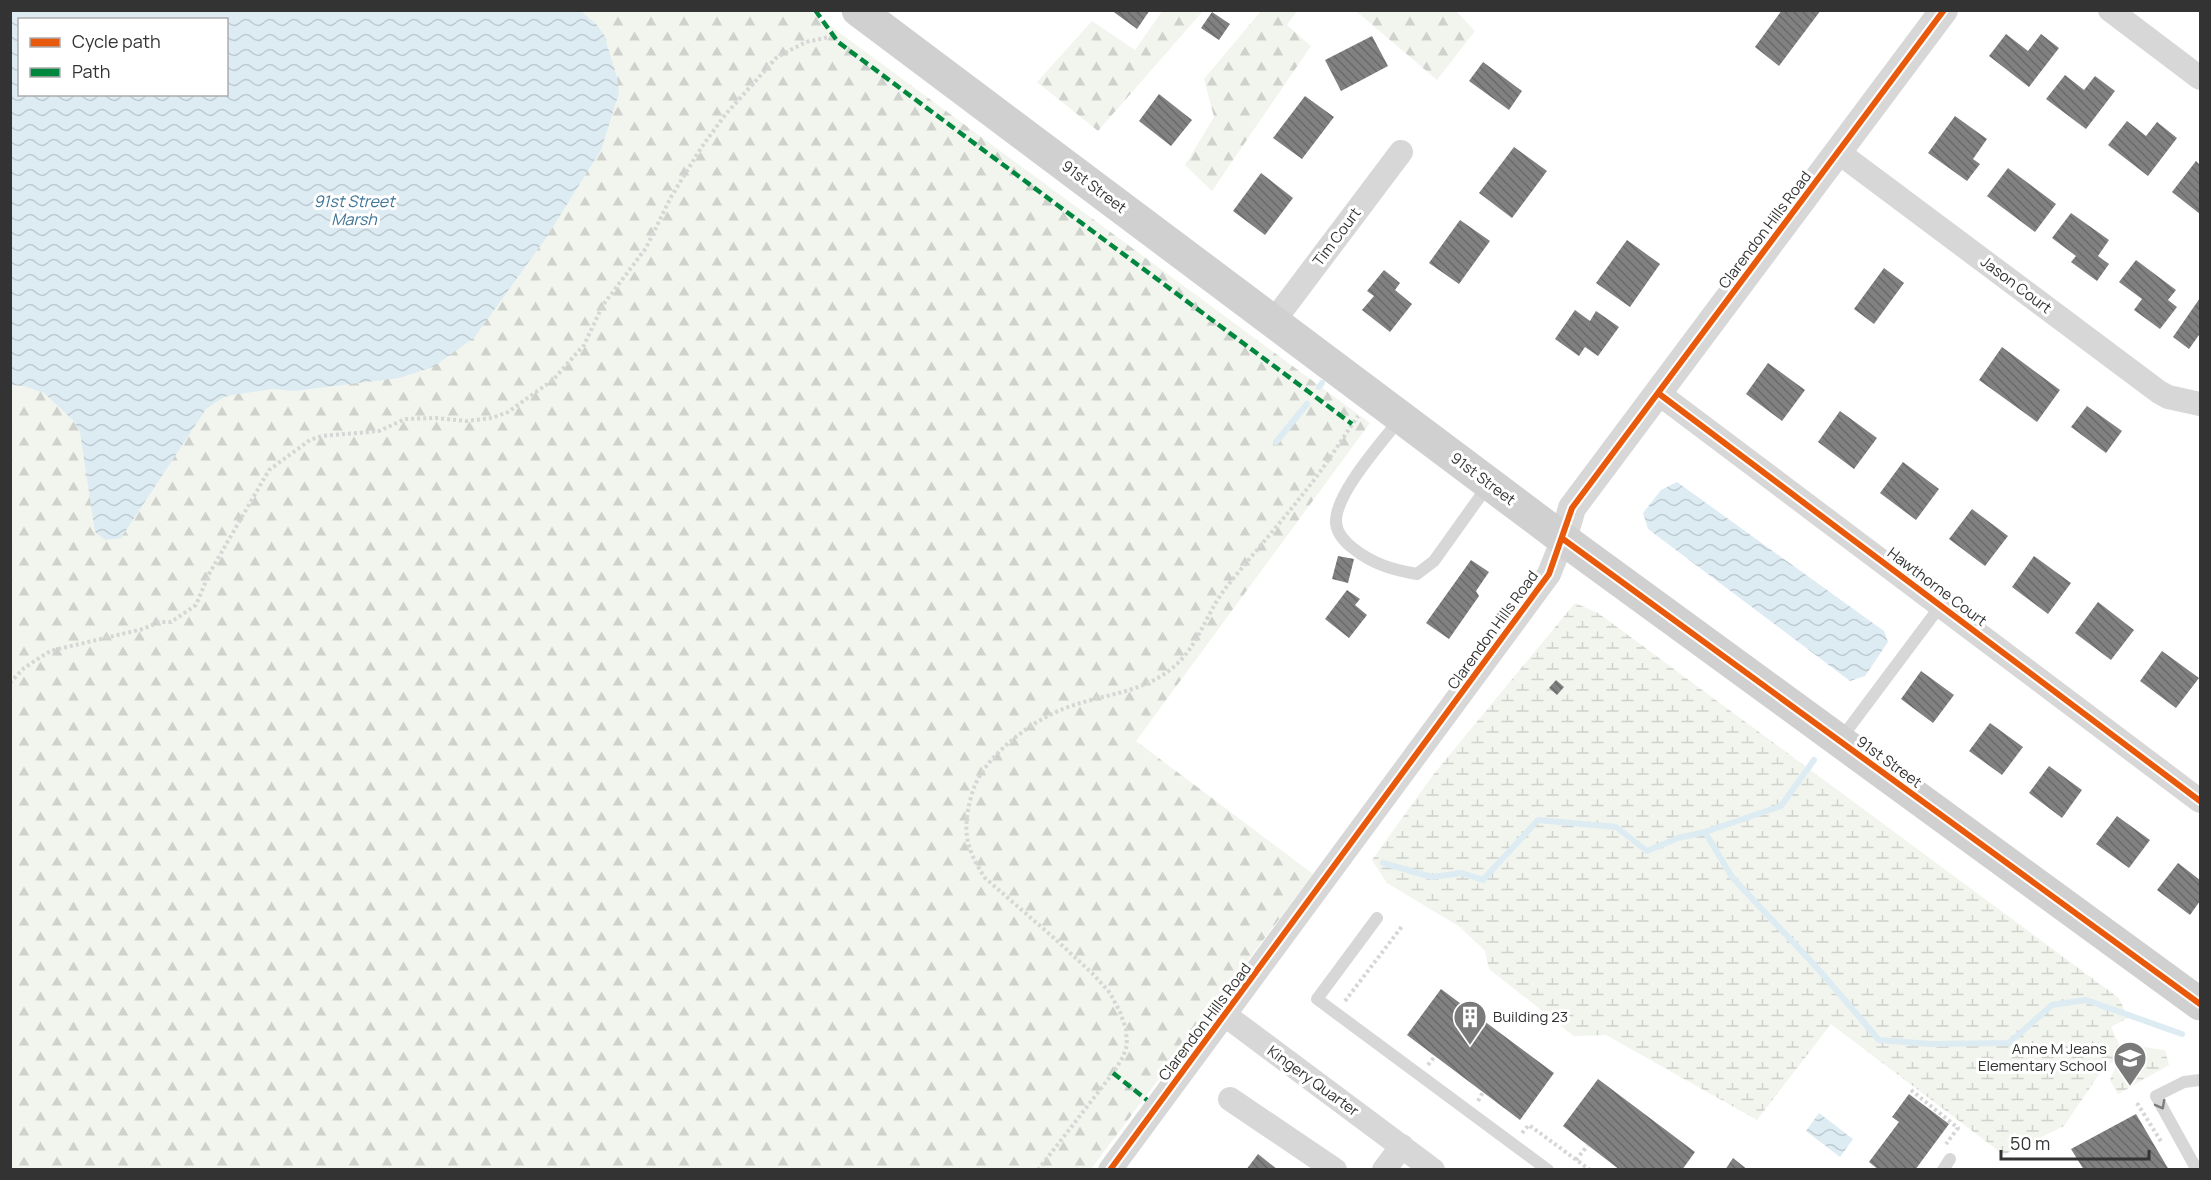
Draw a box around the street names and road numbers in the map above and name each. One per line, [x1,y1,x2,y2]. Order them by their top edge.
street label: 91st Street [1058,155,1131,218]
street label: Clarendon Hills Road [1713,167,1816,293]
street label: Tim Court [1308,203,1365,270]
street label: Jason Court [1976,251,2056,318]
street label: 91st Street [1447,447,1520,510]
street label: Hawthorne Court [1883,542,1991,631]
street label: Clarendon Hills Road [1442,566,1543,693]
street label: 91st Street [1852,731,1926,792]
street label: Clarendon Hills Road [1153,959,1256,1085]
street label: Kingery Quarter [1263,1040,1364,1121]

